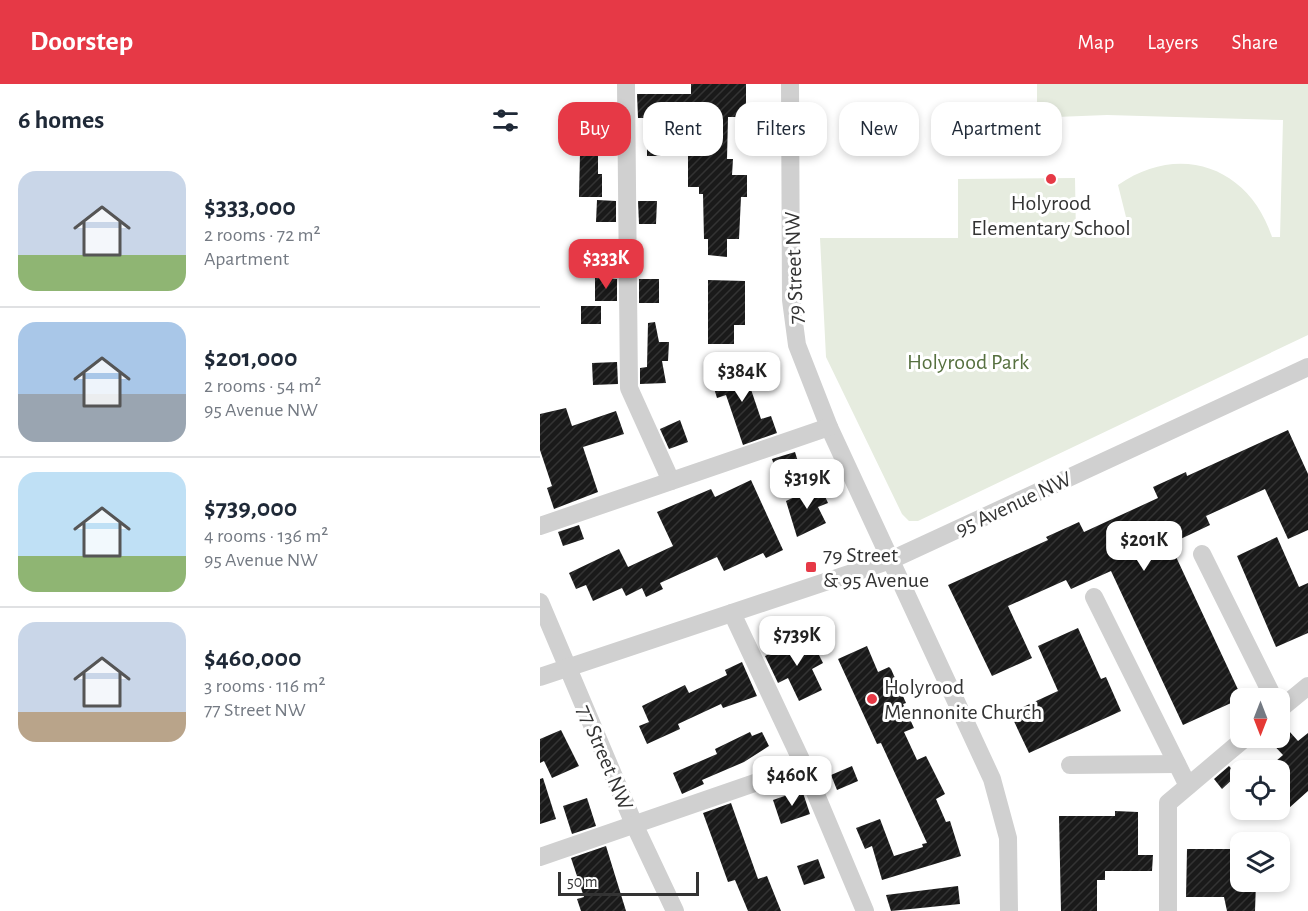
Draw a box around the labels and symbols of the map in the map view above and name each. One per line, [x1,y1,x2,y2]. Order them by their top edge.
marker: Holyrood Elementary School [1044,172,1058,186]
place label: Holyrood Elementary School [971,192,1131,239]
street label: 79 Street NW [781,211,807,325]
pin: $333K [564,239,648,290]
park label: Holyrood Park [907,351,1029,373]
pin: $384K [700,352,784,403]
pin: $319K [765,459,849,510]
street label: 95 Avenue NW [952,467,1075,540]
pin: $201K [1102,521,1186,572]
place label: 79 Street & 95 Avenue [823,544,929,591]
marker: 79 Street & 95 Avenue [804,560,818,574]
pin: $739K [755,616,839,667]
place label: Holyrood Mennonite Church [884,676,1042,723]
north arrow [1230,688,1290,748]
marker: Holyrood Mennonite Church [865,692,879,706]
street label: 77 Street NW [573,702,637,813]
pin: $460K [750,756,834,807]
scale bar [558,869,699,896]

